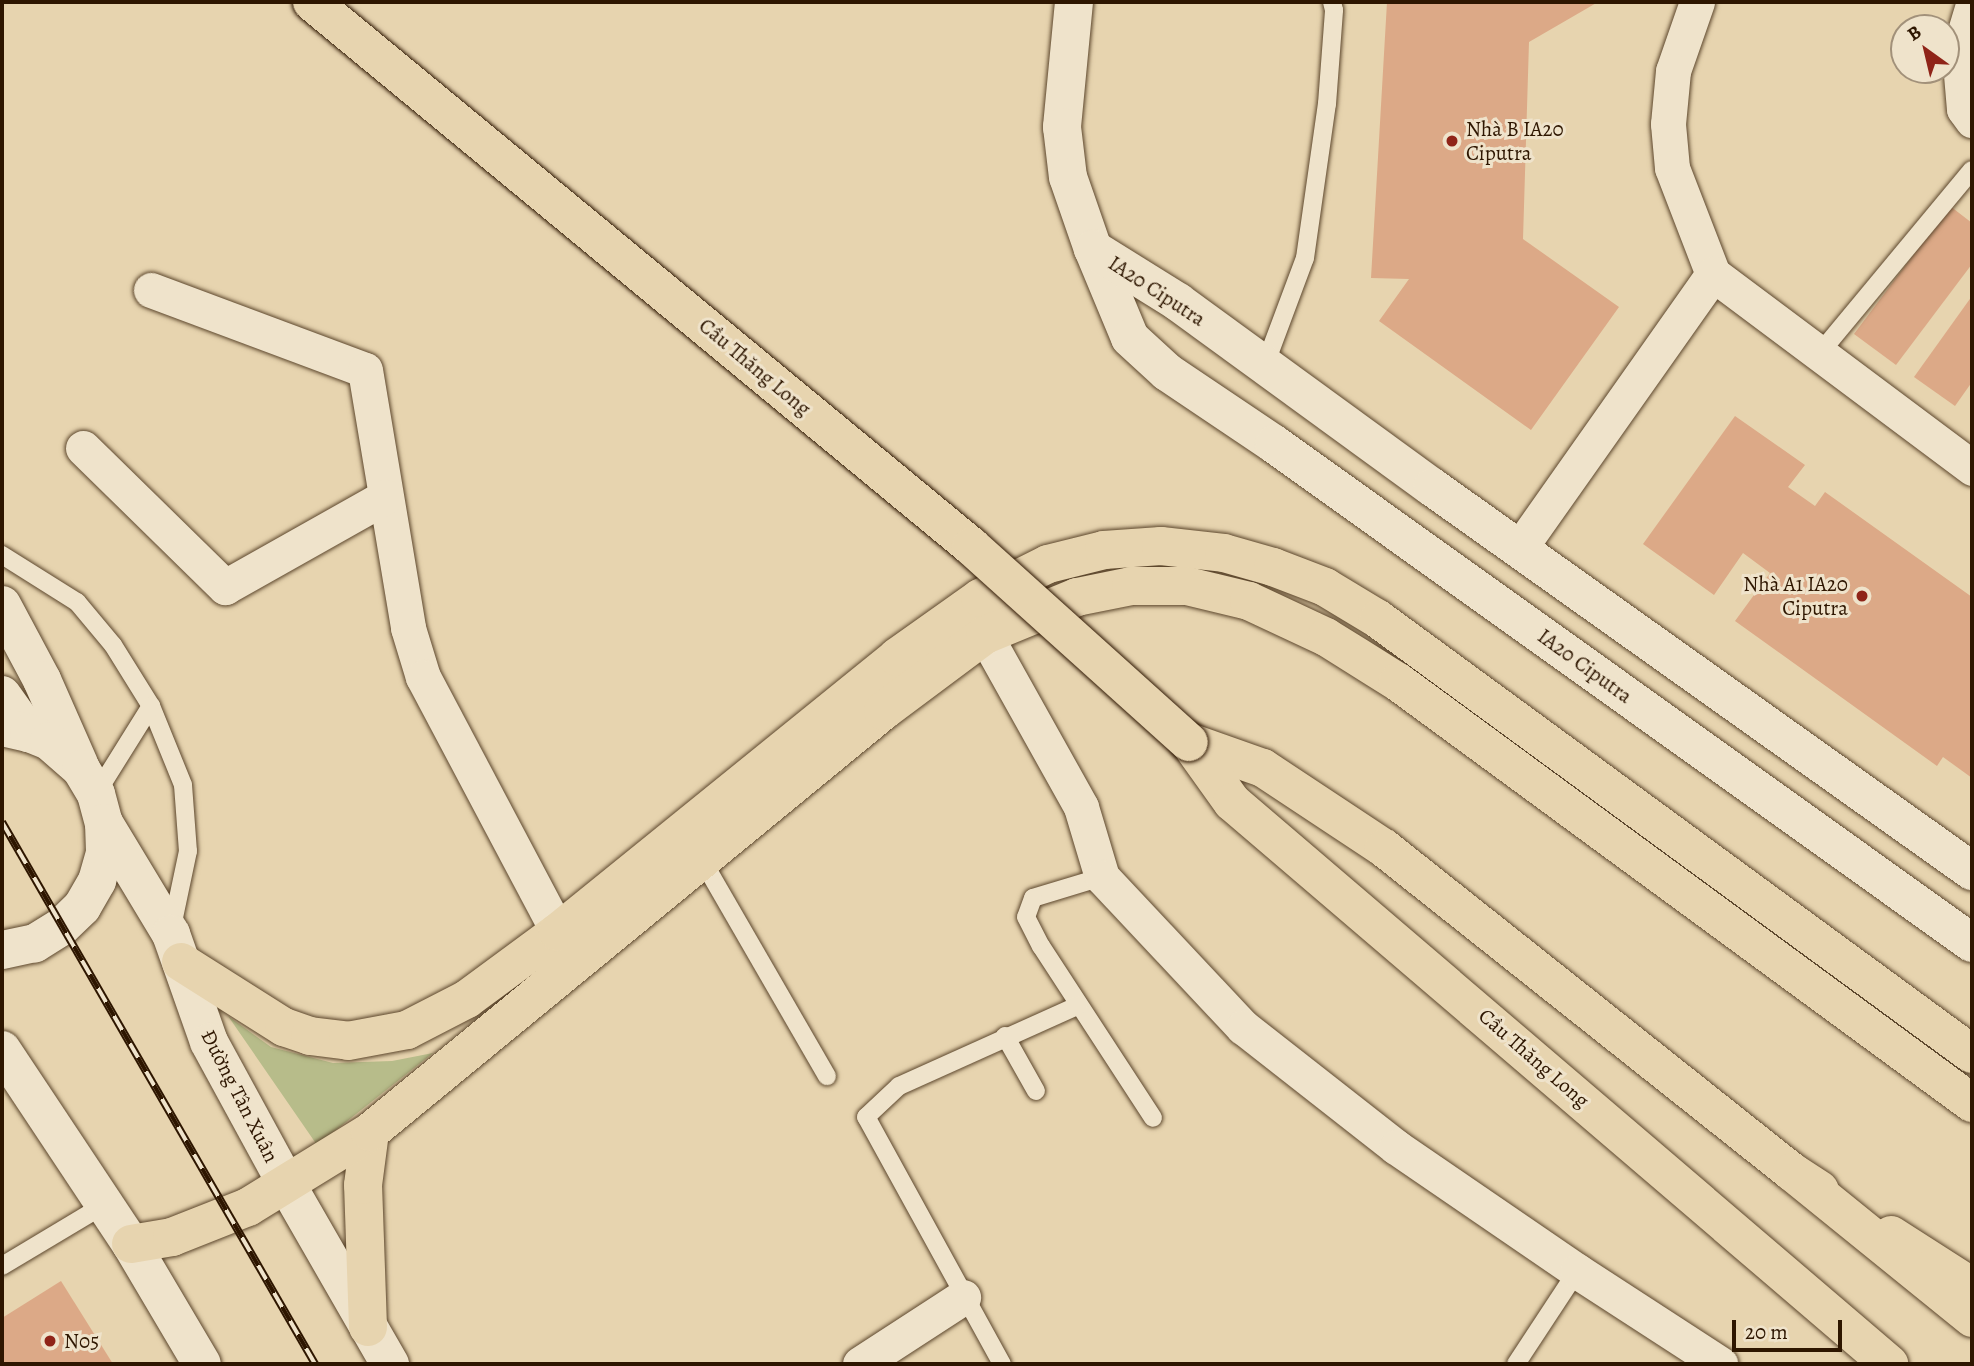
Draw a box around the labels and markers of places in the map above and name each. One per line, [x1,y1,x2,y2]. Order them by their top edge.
place label: Nhà B IA20 Ciputra [1466,116,1564,166]
marker: Nhà B IA20 Ciputra [1444,133,1460,149]
place label: Nhà A1 IA20 Ciputra [1743,571,1848,621]
marker: Nhà A1 IA20 Ciputra [1854,588,1870,604]
place label: N05 [64,1328,99,1354]
marker: N05 [42,1333,58,1349]

